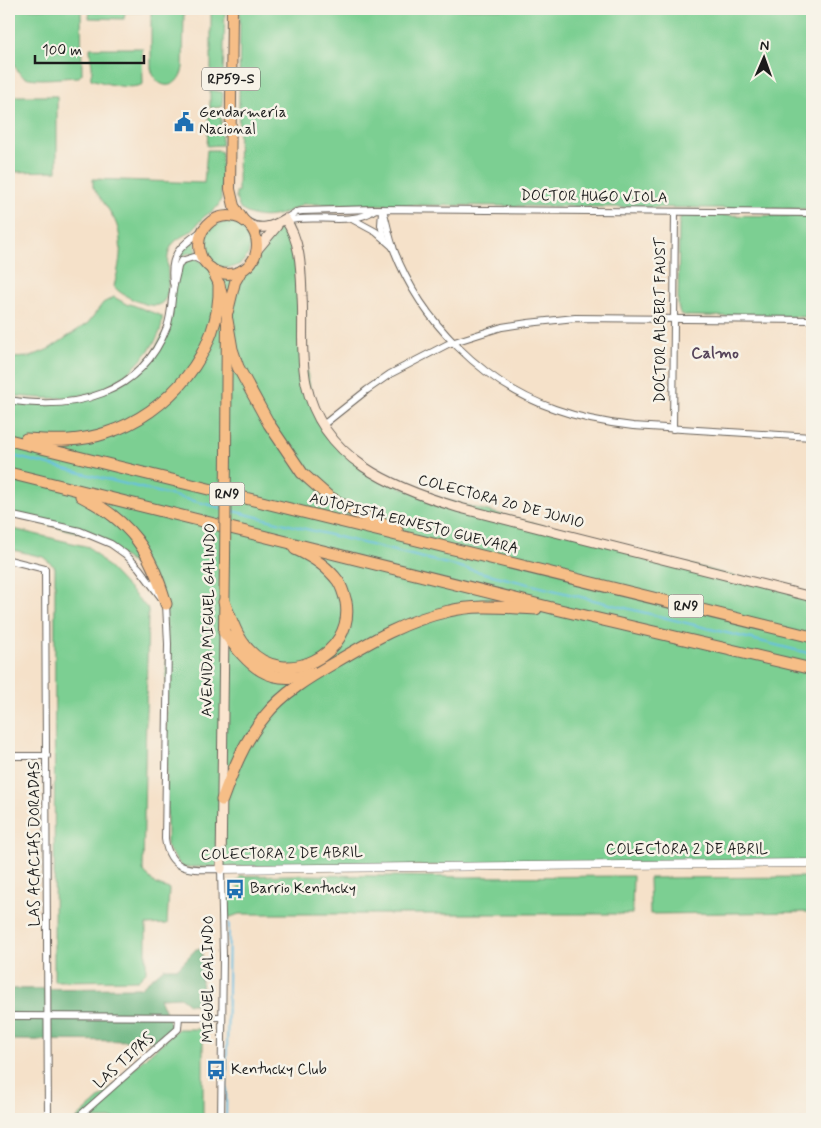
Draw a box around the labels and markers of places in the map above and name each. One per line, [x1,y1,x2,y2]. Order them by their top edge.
place label: Gendarmería Nacional [199,103,287,140]
public building icon: Gendarmería Nacional [173,111,195,133]
bus stop icon: Barrio Kentucky [224,878,246,900]
place label: Barrio Kentucky [250,879,356,899]
bus stop icon: Kentucky Club [205,1059,227,1081]
place label: Kentucky Club [231,1060,327,1080]

